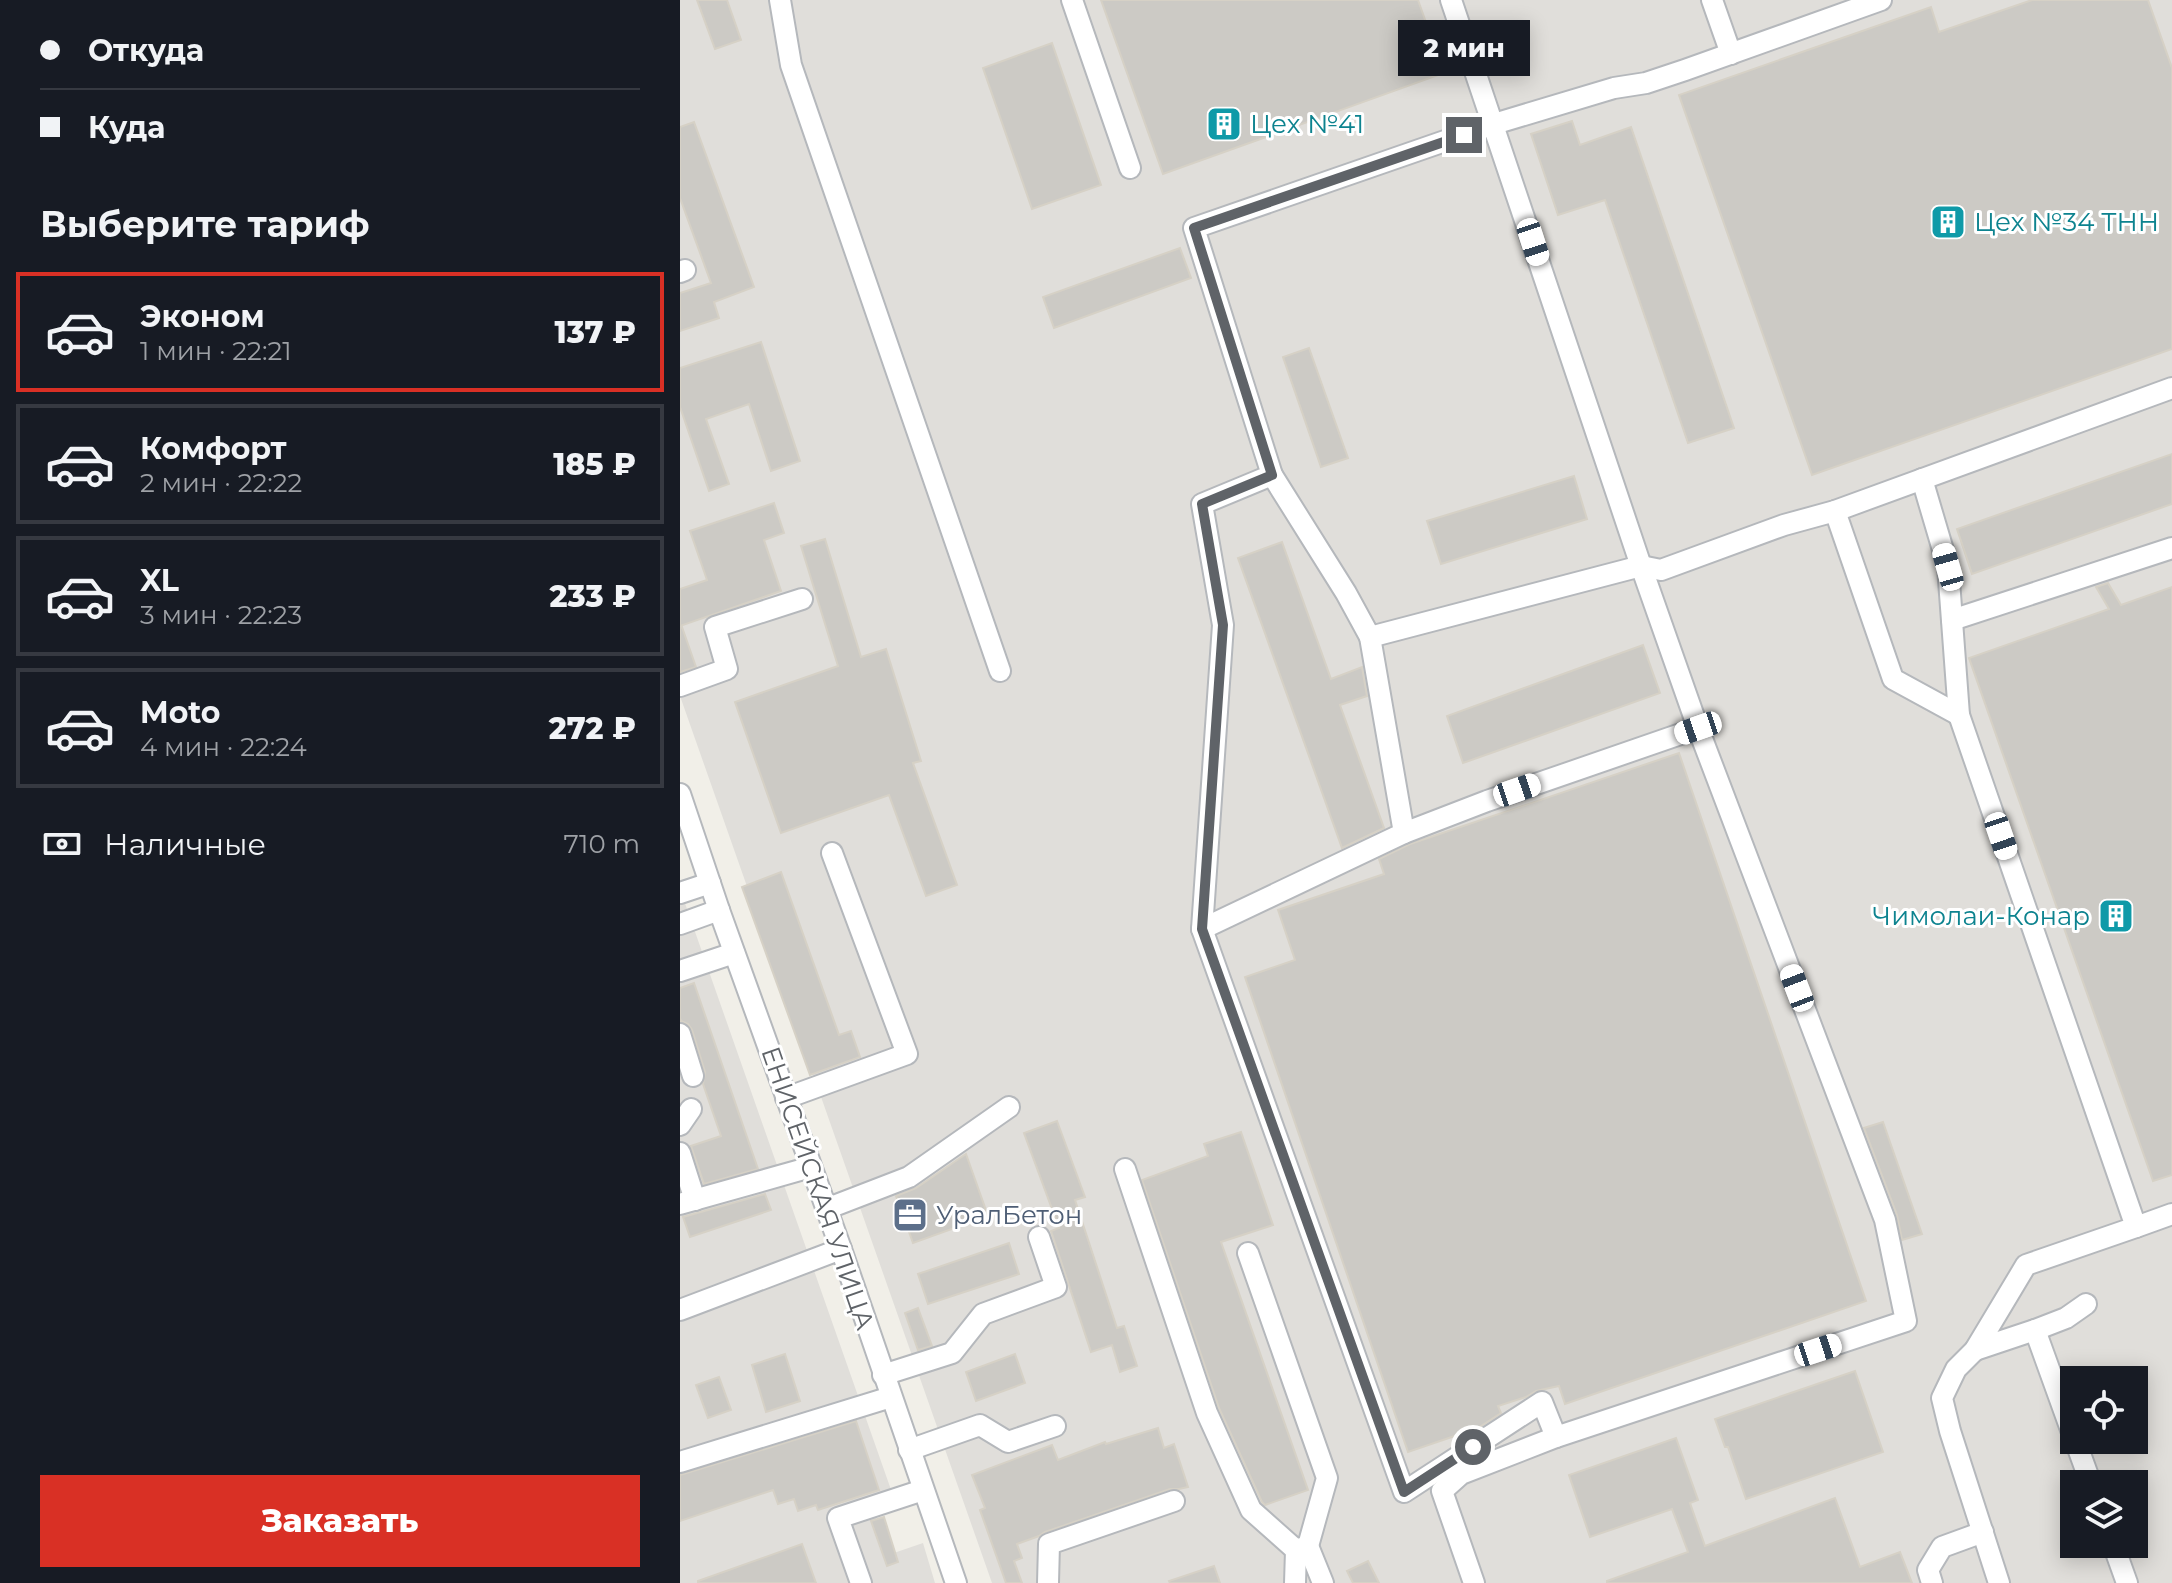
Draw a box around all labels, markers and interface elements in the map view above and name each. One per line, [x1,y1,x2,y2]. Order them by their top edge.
callout: 2 мин [1398,19,1530,75]
text: Откуда [88,32,204,69]
text: 2 мин [1423,32,1505,64]
building icon: Цех №41 [1205,105,1243,143]
place label: Цех №41 [1250,108,1364,140]
text: Куда [88,109,165,146]
route end [1446,117,1482,153]
text: Выберите тариф [40,202,370,246]
building icon: Цех №34 ТНН [1929,203,1967,241]
place label: Цех №34 ТНН [1974,206,2159,238]
car [1514,215,1552,269]
icon: car [44,296,116,368]
text: Эконом [140,298,265,335]
text: 137 ₽ [555,314,636,351]
text: 1 мин · 22:21 [140,335,292,367]
icon: car [44,428,116,500]
text: Комфорт [140,430,287,467]
text: 185 ₽ [553,446,636,483]
text: 2 мин · 22:22 [140,467,302,499]
car [1930,541,1966,593]
icon: car [44,560,116,632]
text: XL [140,562,179,599]
text: 233 ₽ [550,578,636,615]
text: 3 мин · 22:23 [140,599,302,631]
icon: car [44,692,116,764]
text: Moto [140,694,221,731]
car [1671,709,1725,747]
text: 272 ₽ [549,710,636,747]
text: 4 мин · 22:24 [140,731,307,763]
car [1490,771,1544,809]
car [1982,809,2020,863]
icon: cash [40,822,84,866]
text: Наличные [104,826,266,863]
text: 710 m [563,828,640,860]
building icon: Чимолаи-Конар [2097,897,2135,935]
place label: Чимолаи-Конар [1873,900,2090,932]
car [1777,961,1817,1015]
street label: ЕНИСЕЙСКАЯ УЛИЦА [754,1042,882,1334]
office icon: УралБетон [891,1196,929,1234]
place label: УралБетон [936,1199,1082,1231]
car [1791,1331,1845,1369]
map controls [2060,1366,2148,1558]
button: locate [2060,1366,2148,1454]
route start [1455,1429,1491,1465]
button: layers [2060,1470,2148,1558]
button: Заказать [40,1475,640,1567]

